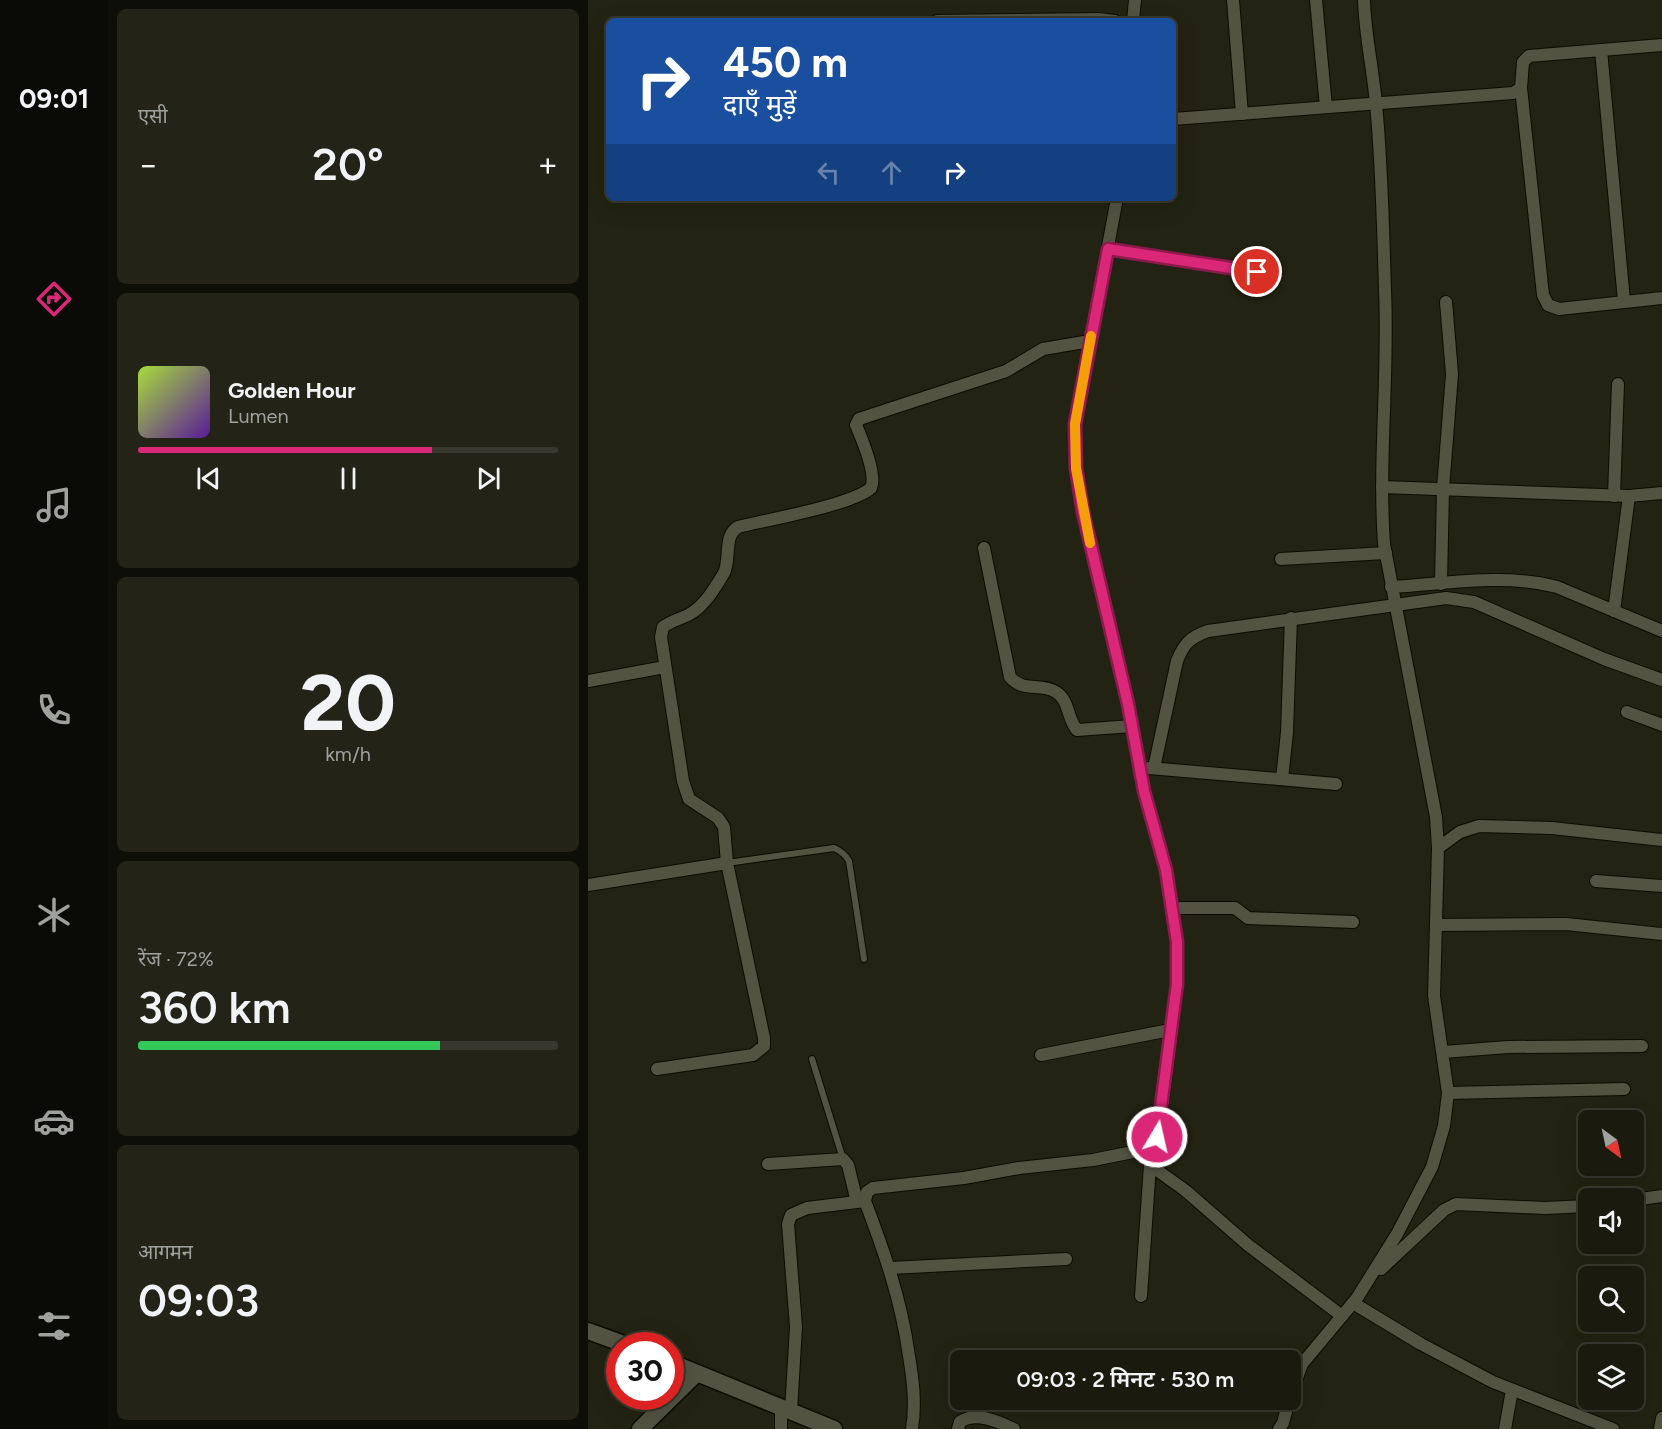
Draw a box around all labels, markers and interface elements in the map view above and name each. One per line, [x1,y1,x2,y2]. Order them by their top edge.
text: 450 m [723,37,848,88]
icon: right [624,42,702,120]
text: 09:01 [19,82,89,115]
text: दाएँ मुड़ें [723,88,797,121]
text: एसी [138,104,168,128]
text: 20° [312,137,384,191]
text: − [138,145,159,184]
text: + [537,145,558,184]
icon: left [812,156,845,189]
icon: ahead [875,156,908,189]
icon: right [938,156,971,189]
pin [1231,246,1282,297]
icon: arrive [1240,255,1273,288]
icon: directions [33,278,75,320]
text: Golden Hour [228,377,356,404]
text: Lumen [228,404,289,428]
icon: previous [192,462,225,495]
icon: pause [332,462,365,495]
icon: next [472,462,505,495]
icon: music [33,484,75,526]
text: 20 [300,656,396,750]
icon: phone [33,689,75,731]
text: km/h [325,742,371,766]
icon: climate [33,894,75,936]
text: रेंज · 72% [138,947,214,971]
text: 360 km [138,980,291,1034]
icon: car [33,1100,75,1142]
position arrow [1125,1105,1189,1169]
north arrow [1578,1110,1644,1176]
map controls [1578,1110,1644,1410]
button: sound [1578,1188,1644,1254]
text: आगमन [138,1240,193,1264]
button: search [1578,1266,1644,1332]
text: 09:03 [138,1273,259,1327]
icon: filters [33,1305,75,1347]
speed limit sign: 30 [606,1332,684,1410]
button: layers [1578,1344,1644,1410]
text: 09:03 · 2 मिनट · 530 m [1017,1366,1234,1393]

